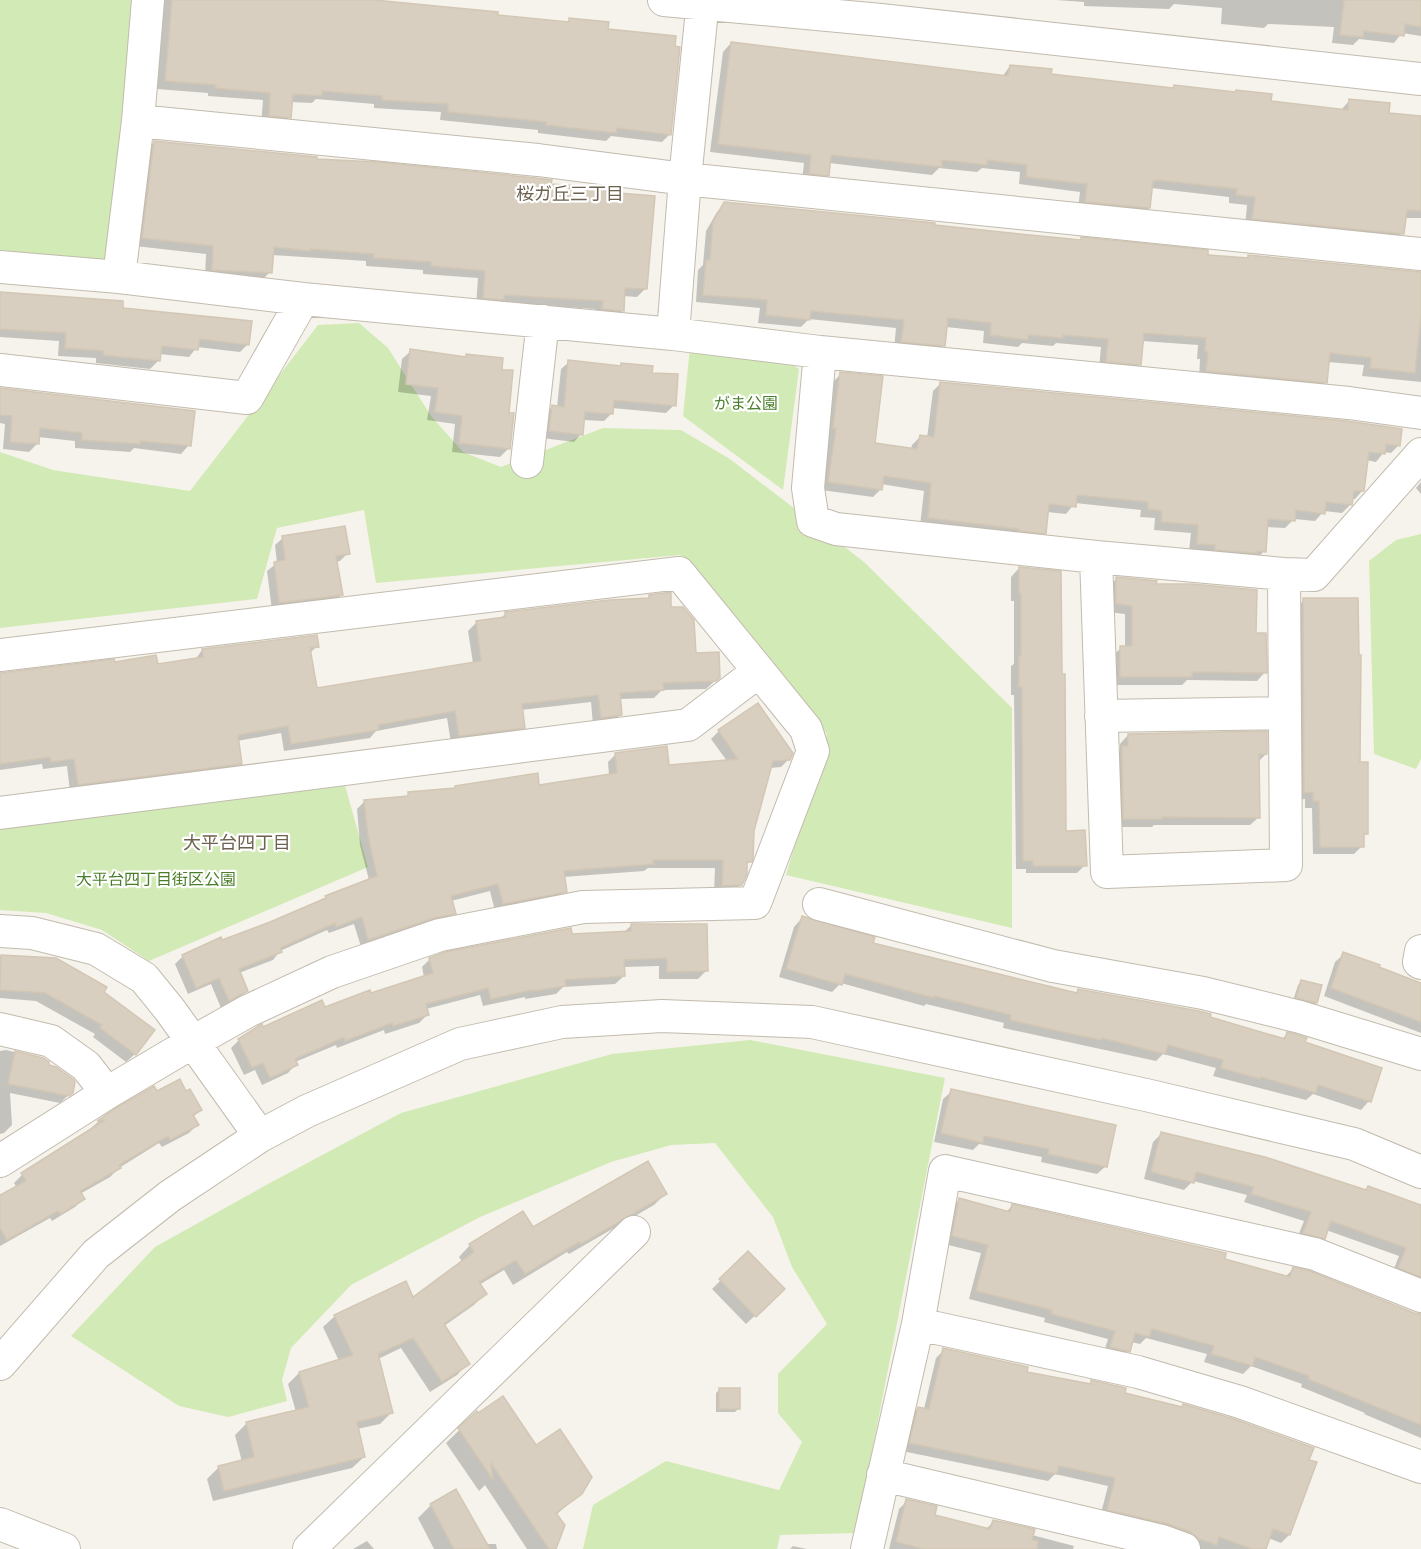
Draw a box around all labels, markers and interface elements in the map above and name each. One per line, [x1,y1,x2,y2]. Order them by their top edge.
district label: 桜ガ丘三丁目 [516,182,624,205]
park label: がま公園 [714,393,778,413]
district label: 大平台四丁目 [183,831,291,854]
park label: 大平台四丁目街区公園 [76,869,236,889]

